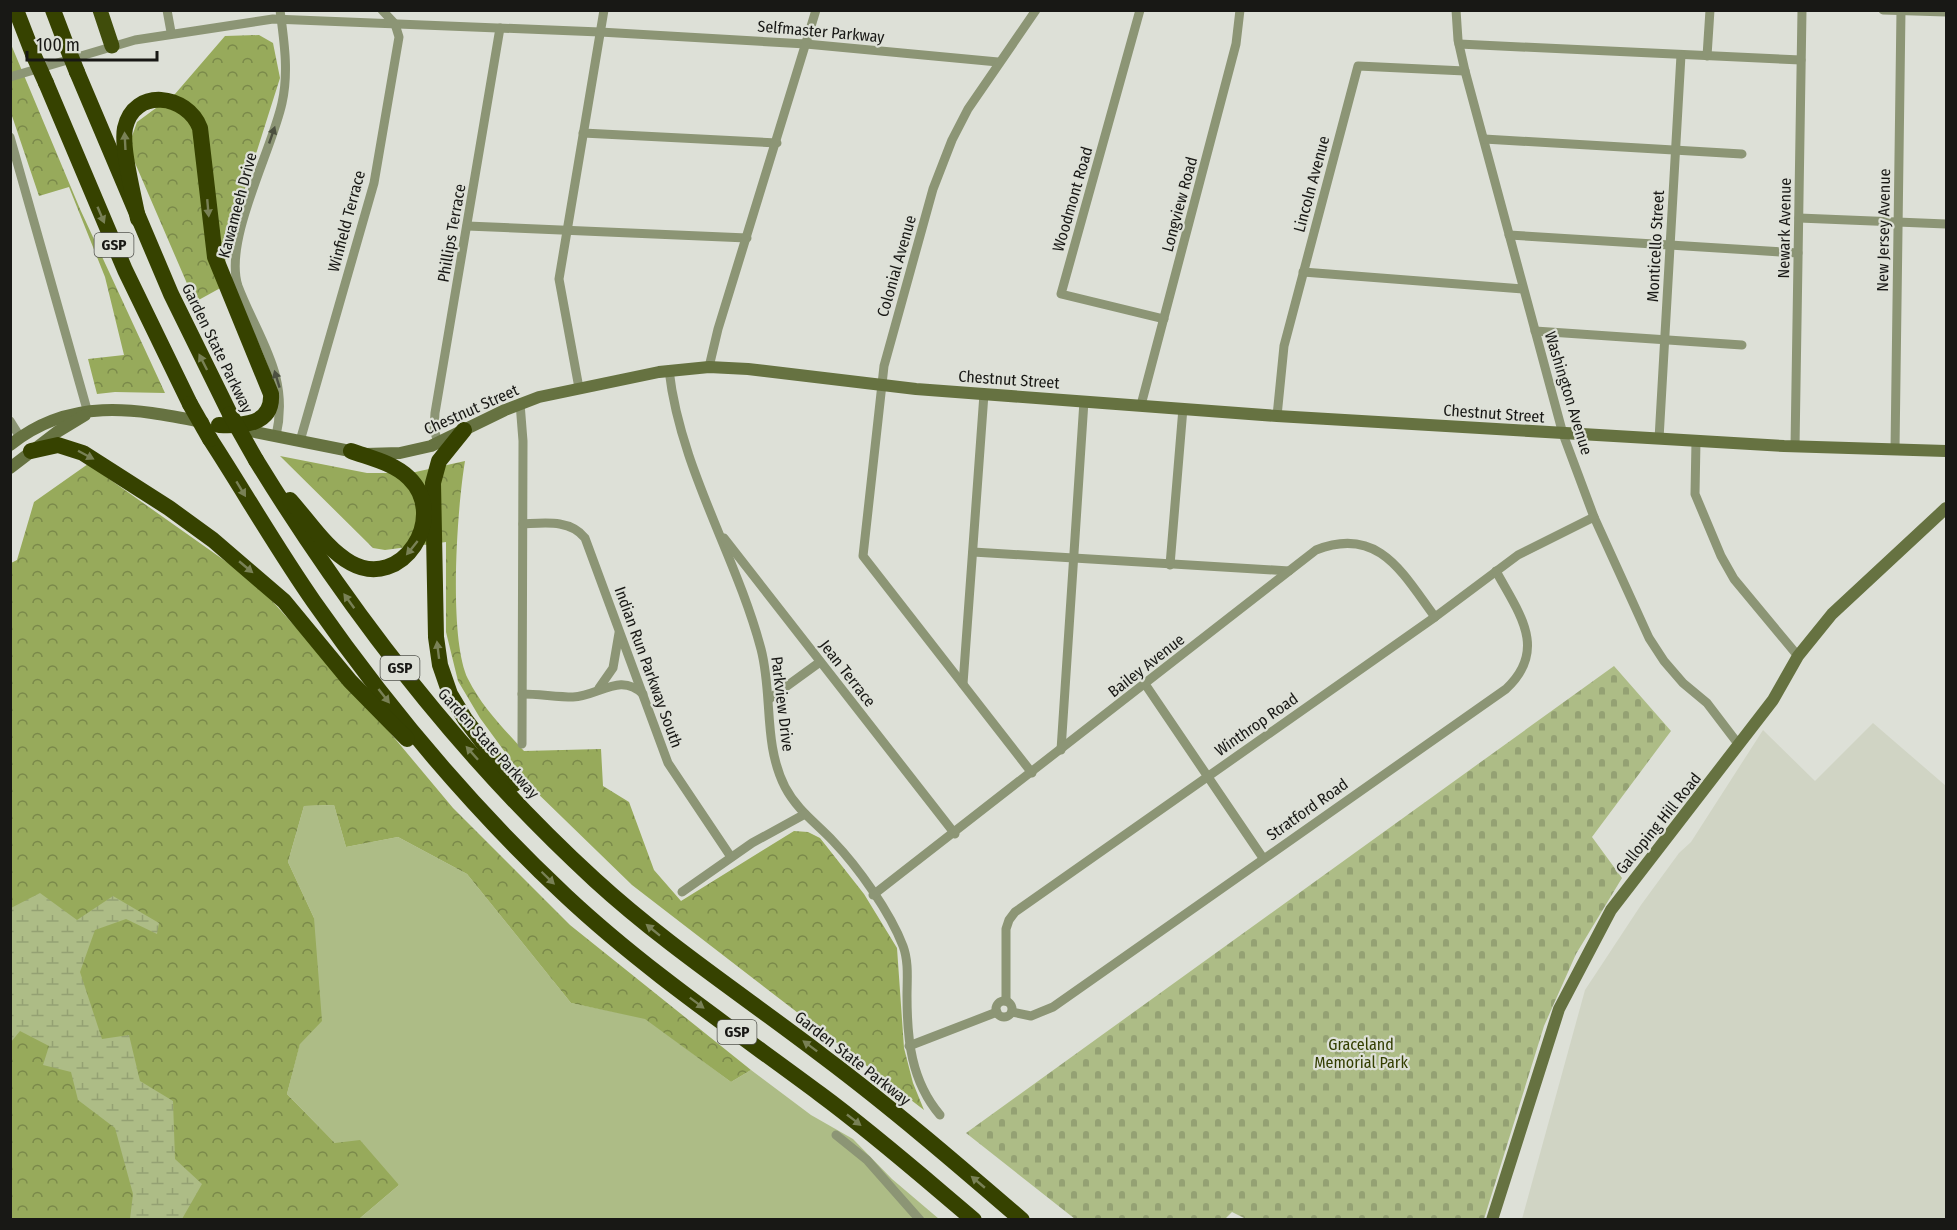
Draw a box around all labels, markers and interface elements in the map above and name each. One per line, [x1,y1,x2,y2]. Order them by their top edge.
street label: Selfmaster Parkway [757,16,886,47]
scale bar [27,24,158,62]
text: 100 m [36,34,80,56]
one-way arrow [268,126,278,144]
one-way arrow [121,131,130,150]
street label: Lincoln Avenue [1289,134,1333,234]
street label: Woodmont Road [1048,144,1097,254]
street label: Kawameeh Drive [214,150,261,260]
street label: Longview Road [1158,155,1201,254]
street label: Winfield Terrace [324,168,369,274]
street label: New Jersey Avenue [1873,168,1894,292]
street label: Newark Avenue [1774,177,1795,278]
street label: Phillips Terrace [433,182,470,284]
street label: Monticello Street [1643,189,1668,302]
one-way arrow [203,198,213,217]
one-way arrow [96,206,106,224]
street label: Colonial Avenue [873,213,920,319]
road number: GSP [94,233,134,257]
street label: Garden State Parkway [178,280,258,417]
street label: Washington Avenue [1541,329,1596,457]
one-way arrow [198,353,208,370]
street label: Chestnut Street [958,366,1061,393]
one-way arrow [272,370,281,388]
street label: Chestnut Street [421,380,522,439]
street label: Chestnut Street [1443,400,1546,427]
one-way arrow [78,450,95,460]
one-way arrow [235,481,246,497]
one-way arrow [406,540,419,556]
one-way arrow [238,560,254,573]
street label: Indian Run Parkway South [611,584,687,750]
one-way arrow [343,594,355,610]
street label: Bailey Avenue [1104,630,1188,701]
street label: Jean Terrace [816,636,880,711]
one-way arrow [433,641,443,660]
street label: Parkview Drive [767,655,798,753]
road number: GSP [380,656,420,680]
street label: Garden State Parkway [434,684,544,803]
one-way arrow [378,689,390,704]
street label: Winthrop Road [1211,689,1302,760]
one-way arrow [465,745,479,760]
street label: Galloping Hill Road [1612,769,1705,878]
street label: Stratford Road [1263,774,1352,844]
one-way arrow [540,871,554,885]
one-way arrow [645,923,661,936]
one-way arrow [689,997,705,1009]
street label: Garden State Parkway [791,1007,915,1110]
road number: GSP [718,1020,756,1044]
park label: Graceland Memorial Park [1314,1035,1408,1072]
one-way arrow [802,1040,818,1052]
one-way arrow [846,1113,861,1125]
one-way arrow [970,1175,986,1188]

